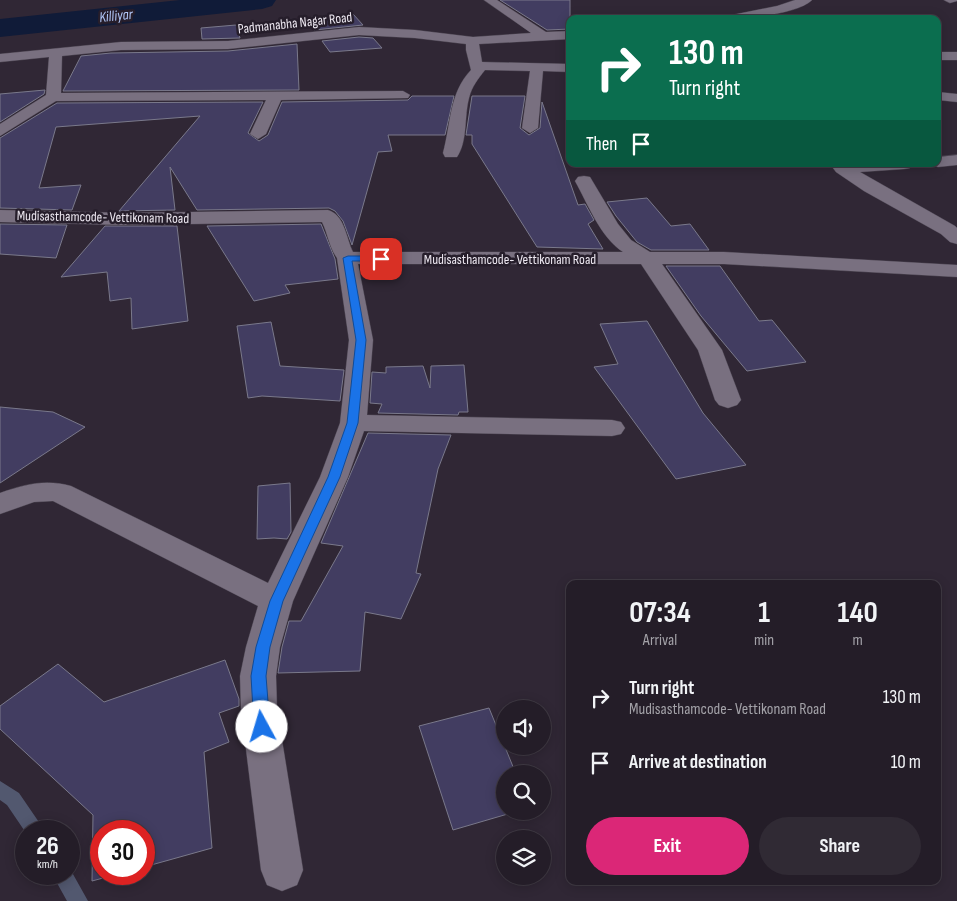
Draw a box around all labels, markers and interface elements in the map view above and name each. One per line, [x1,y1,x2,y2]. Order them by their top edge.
water label: Killiyar [98,5,135,27]
street label: Padmanabha Nagar Road [237,9,353,37]
text: 130 m [669,32,744,75]
icon: right [586,35,651,100]
text: Turn right [669,75,740,102]
icon: arrive [627,130,655,158]
text: Then [586,133,617,156]
street label: Mudisasthamcode- Vettikonam Road [17,207,189,227]
pin [360,238,402,280]
icon: arrive [367,245,395,273]
street label: Mudisasthamcode- Vettikonam Road [424,251,596,268]
text: 07:34 [629,595,691,631]
text: 1 [758,595,770,631]
text: 140 [837,595,878,631]
text: Arrival [643,631,677,650]
text: min [754,631,774,650]
text: m [852,631,863,650]
text: Turn right [629,677,694,700]
icon: right [586,684,614,712]
text: 130 m [883,686,921,709]
position arrow [235,700,287,752]
map controls [496,700,551,885]
button: sound [496,700,551,755]
text: Mudisasthamcode- Vettikonam Road [629,700,826,719]
icon: arrive [586,749,614,777]
text: Arrive at destination [629,751,767,774]
text: 10 m [891,751,921,774]
button: search [496,765,551,820]
button: Exit [586,817,749,875]
button: Share [759,817,921,875]
speed limit sign: 30 [90,820,155,885]
button: layers [496,830,551,885]
text: 26 [36,831,59,862]
text: km/h [37,857,58,872]

